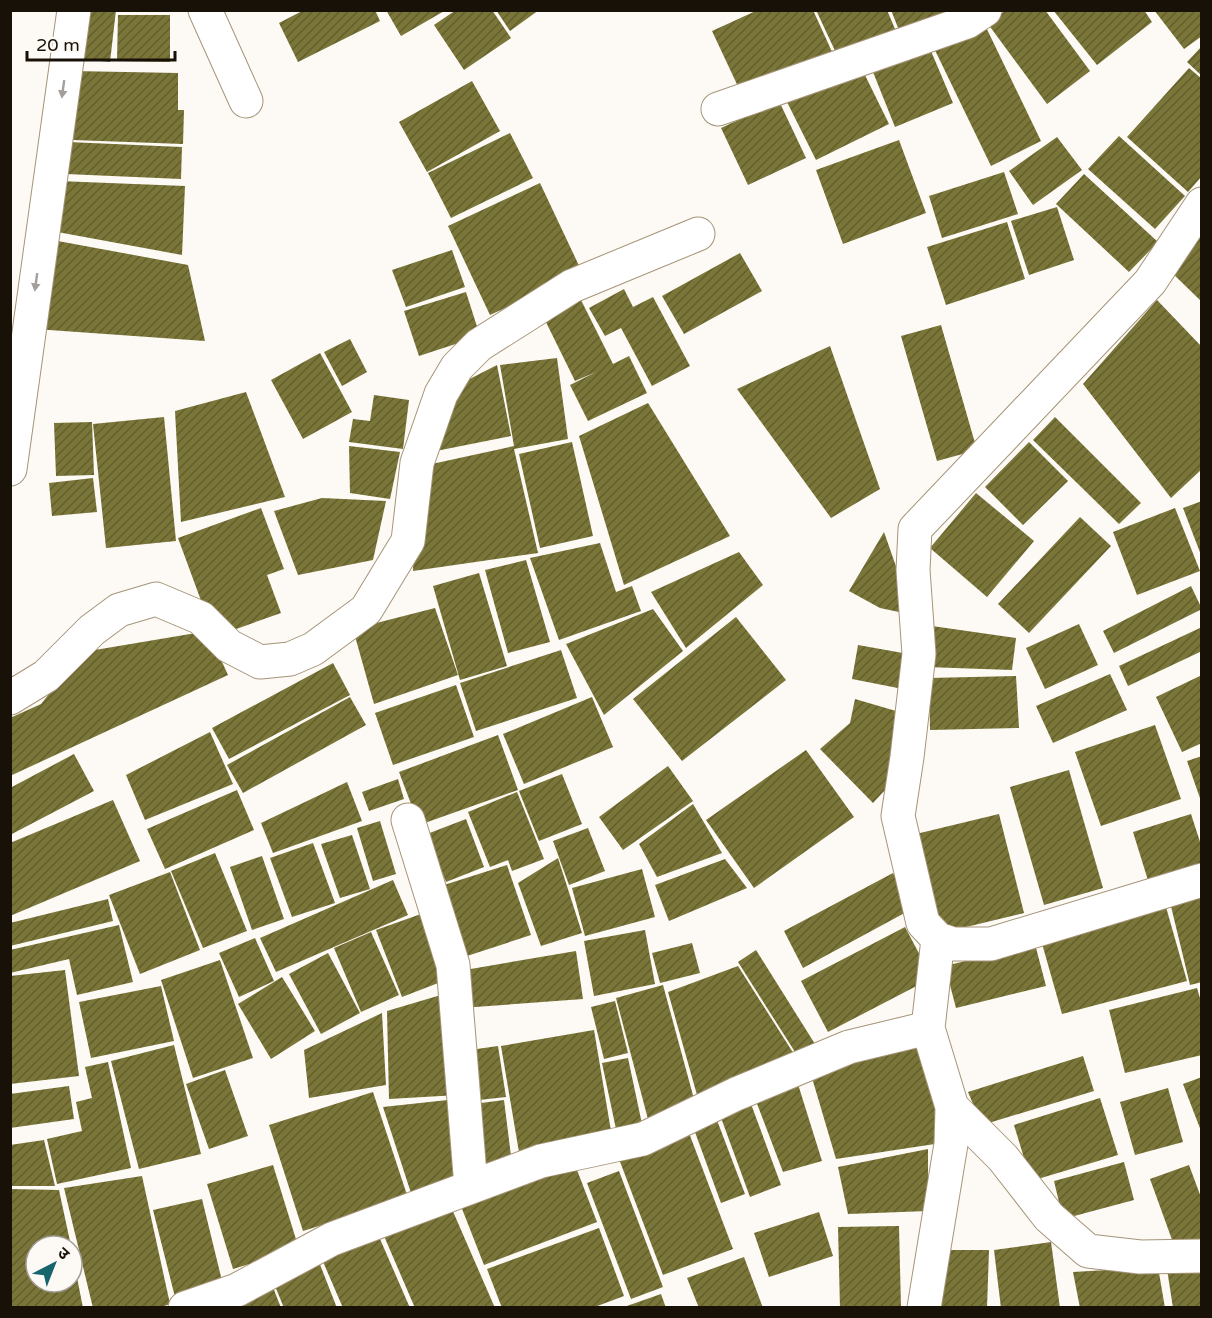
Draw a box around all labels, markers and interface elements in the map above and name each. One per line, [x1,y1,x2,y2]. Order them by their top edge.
scale bar [27,24,176,62]
text: 20 m [36,34,80,56]
one-way arrow [59,80,68,99]
one-way arrow [32,273,41,292]
north arrow [24,1234,84,1294]
text: उ [53,1243,74,1265]

